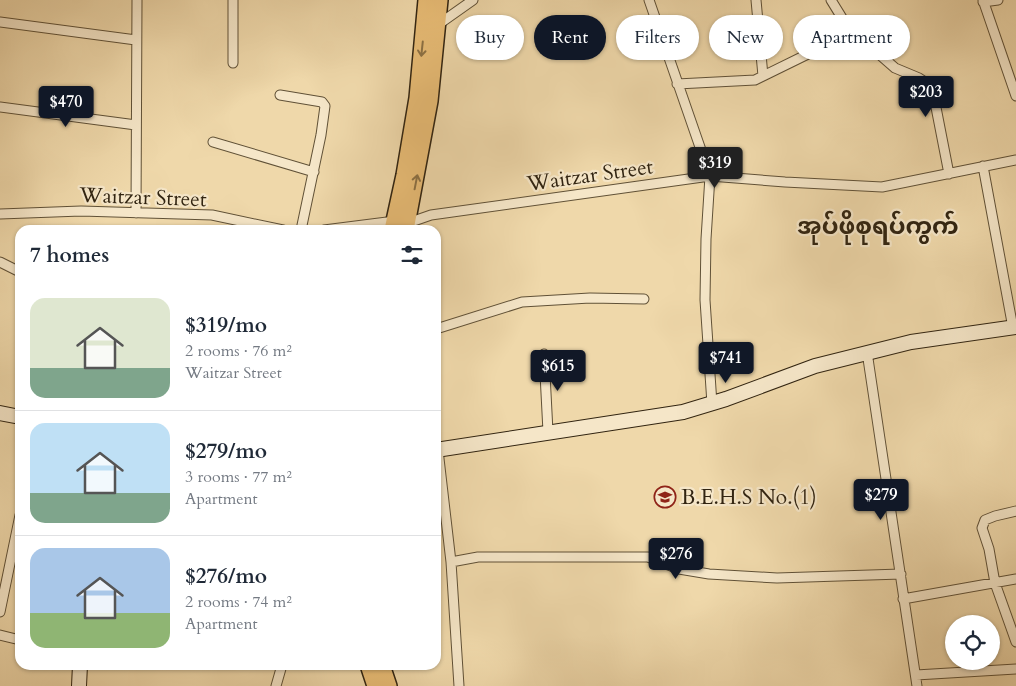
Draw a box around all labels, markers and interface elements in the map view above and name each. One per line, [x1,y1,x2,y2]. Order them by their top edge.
chip: Buy [456,15,524,60]
chip: Rent [534,15,606,60]
chip: Filters [616,15,699,60]
chip: New [709,15,783,60]
chip: Apartment [793,15,910,60]
one-way arrow [417,40,427,56]
pin: $203 [896,76,956,118]
text: $203 [910,81,942,103]
pin: $470 [36,86,96,128]
text: $470 [50,91,82,113]
pin: $319 [685,146,745,189]
street label: Waitzar Street [524,152,655,199]
text: $319 [699,152,731,174]
one-way arrow [412,175,422,191]
street label: Waitzar Street [78,181,207,214]
district label: အုပ်ဖိုစုရပ်ကွက် [797,210,959,245]
text: 7 homes [30,241,109,270]
icon: filters [398,241,426,269]
text: $319/mo [185,311,267,340]
icon: home [70,318,130,378]
text: 2 rooms · 76 m² [185,340,292,362]
pin: $741 [696,342,756,384]
text: $741 [710,347,742,369]
pin: $615 [528,350,588,392]
text: $615 [542,355,574,377]
text: Waitzar Street [185,362,282,384]
text: $279/mo [185,437,267,466]
icon: home [70,443,130,503]
text: 3 rooms · 77 m² [185,466,292,488]
pin: $279 [851,478,911,521]
place label: B.E.H.S No.(1) [681,483,817,512]
text: $279 [865,484,897,506]
school or university icon: B.E.H.S No.(1) [653,485,677,509]
text: Apartment [185,488,258,510]
pin: $276 [646,538,706,580]
text: $276 [660,543,692,565]
text: $276/mo [185,562,267,591]
icon: home [70,568,130,628]
text: 2 rooms · 74 m² [185,591,292,613]
text: Apartment [185,613,258,635]
map controls [945,615,1000,670]
button: locate [945,615,1000,670]

